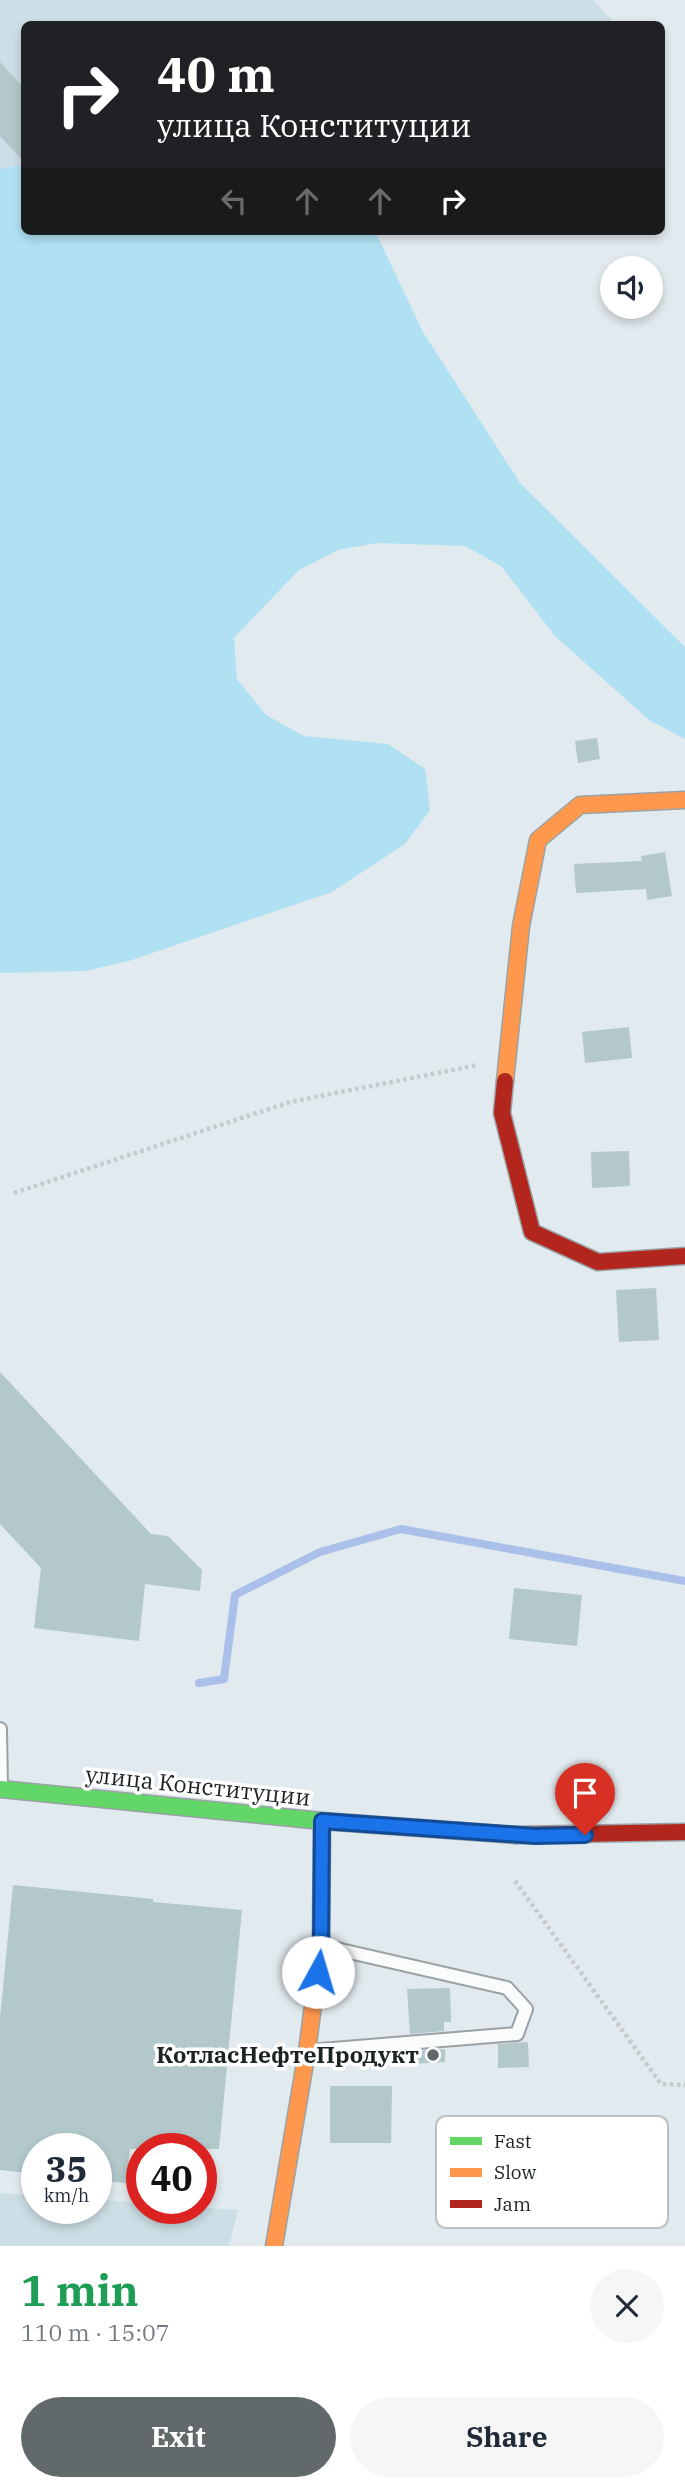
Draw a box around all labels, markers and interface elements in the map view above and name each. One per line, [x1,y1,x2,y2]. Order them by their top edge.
text: 40 m [157,42,275,105]
icon: right [42,49,133,140]
text: улица Конституции [157,104,471,146]
icon: left [215,182,253,220]
icon: ahead [288,182,326,220]
icon: ahead [361,182,399,220]
icon: right [434,182,472,220]
map controls [600,256,663,319]
button: sound [600,256,663,319]
street label: улица Конституции [84,1758,312,1812]
pin [555,1763,615,1835]
icon: arrive [566,1774,604,1812]
position arrow [281,1935,355,2009]
place label: КотласНефтеПродукт [156,2039,419,2069]
marker: КотласНефтеПродукт [425,2047,441,2063]
legend [436,2116,668,2228]
text: Fast [494,2129,532,2153]
speed limit sign: 40 [126,2133,217,2224]
text: 35 [45,2146,88,2192]
text: Slow [494,2160,536,2184]
text: km/h [44,2184,89,2207]
text: Jam [494,2192,531,2216]
text: 1 min [21,2263,139,2318]
button: close [590,2269,664,2343]
text: 110 m · 15:07 [21,2317,170,2347]
button: Exit [21,2397,336,2477]
button: Share [350,2397,664,2477]

